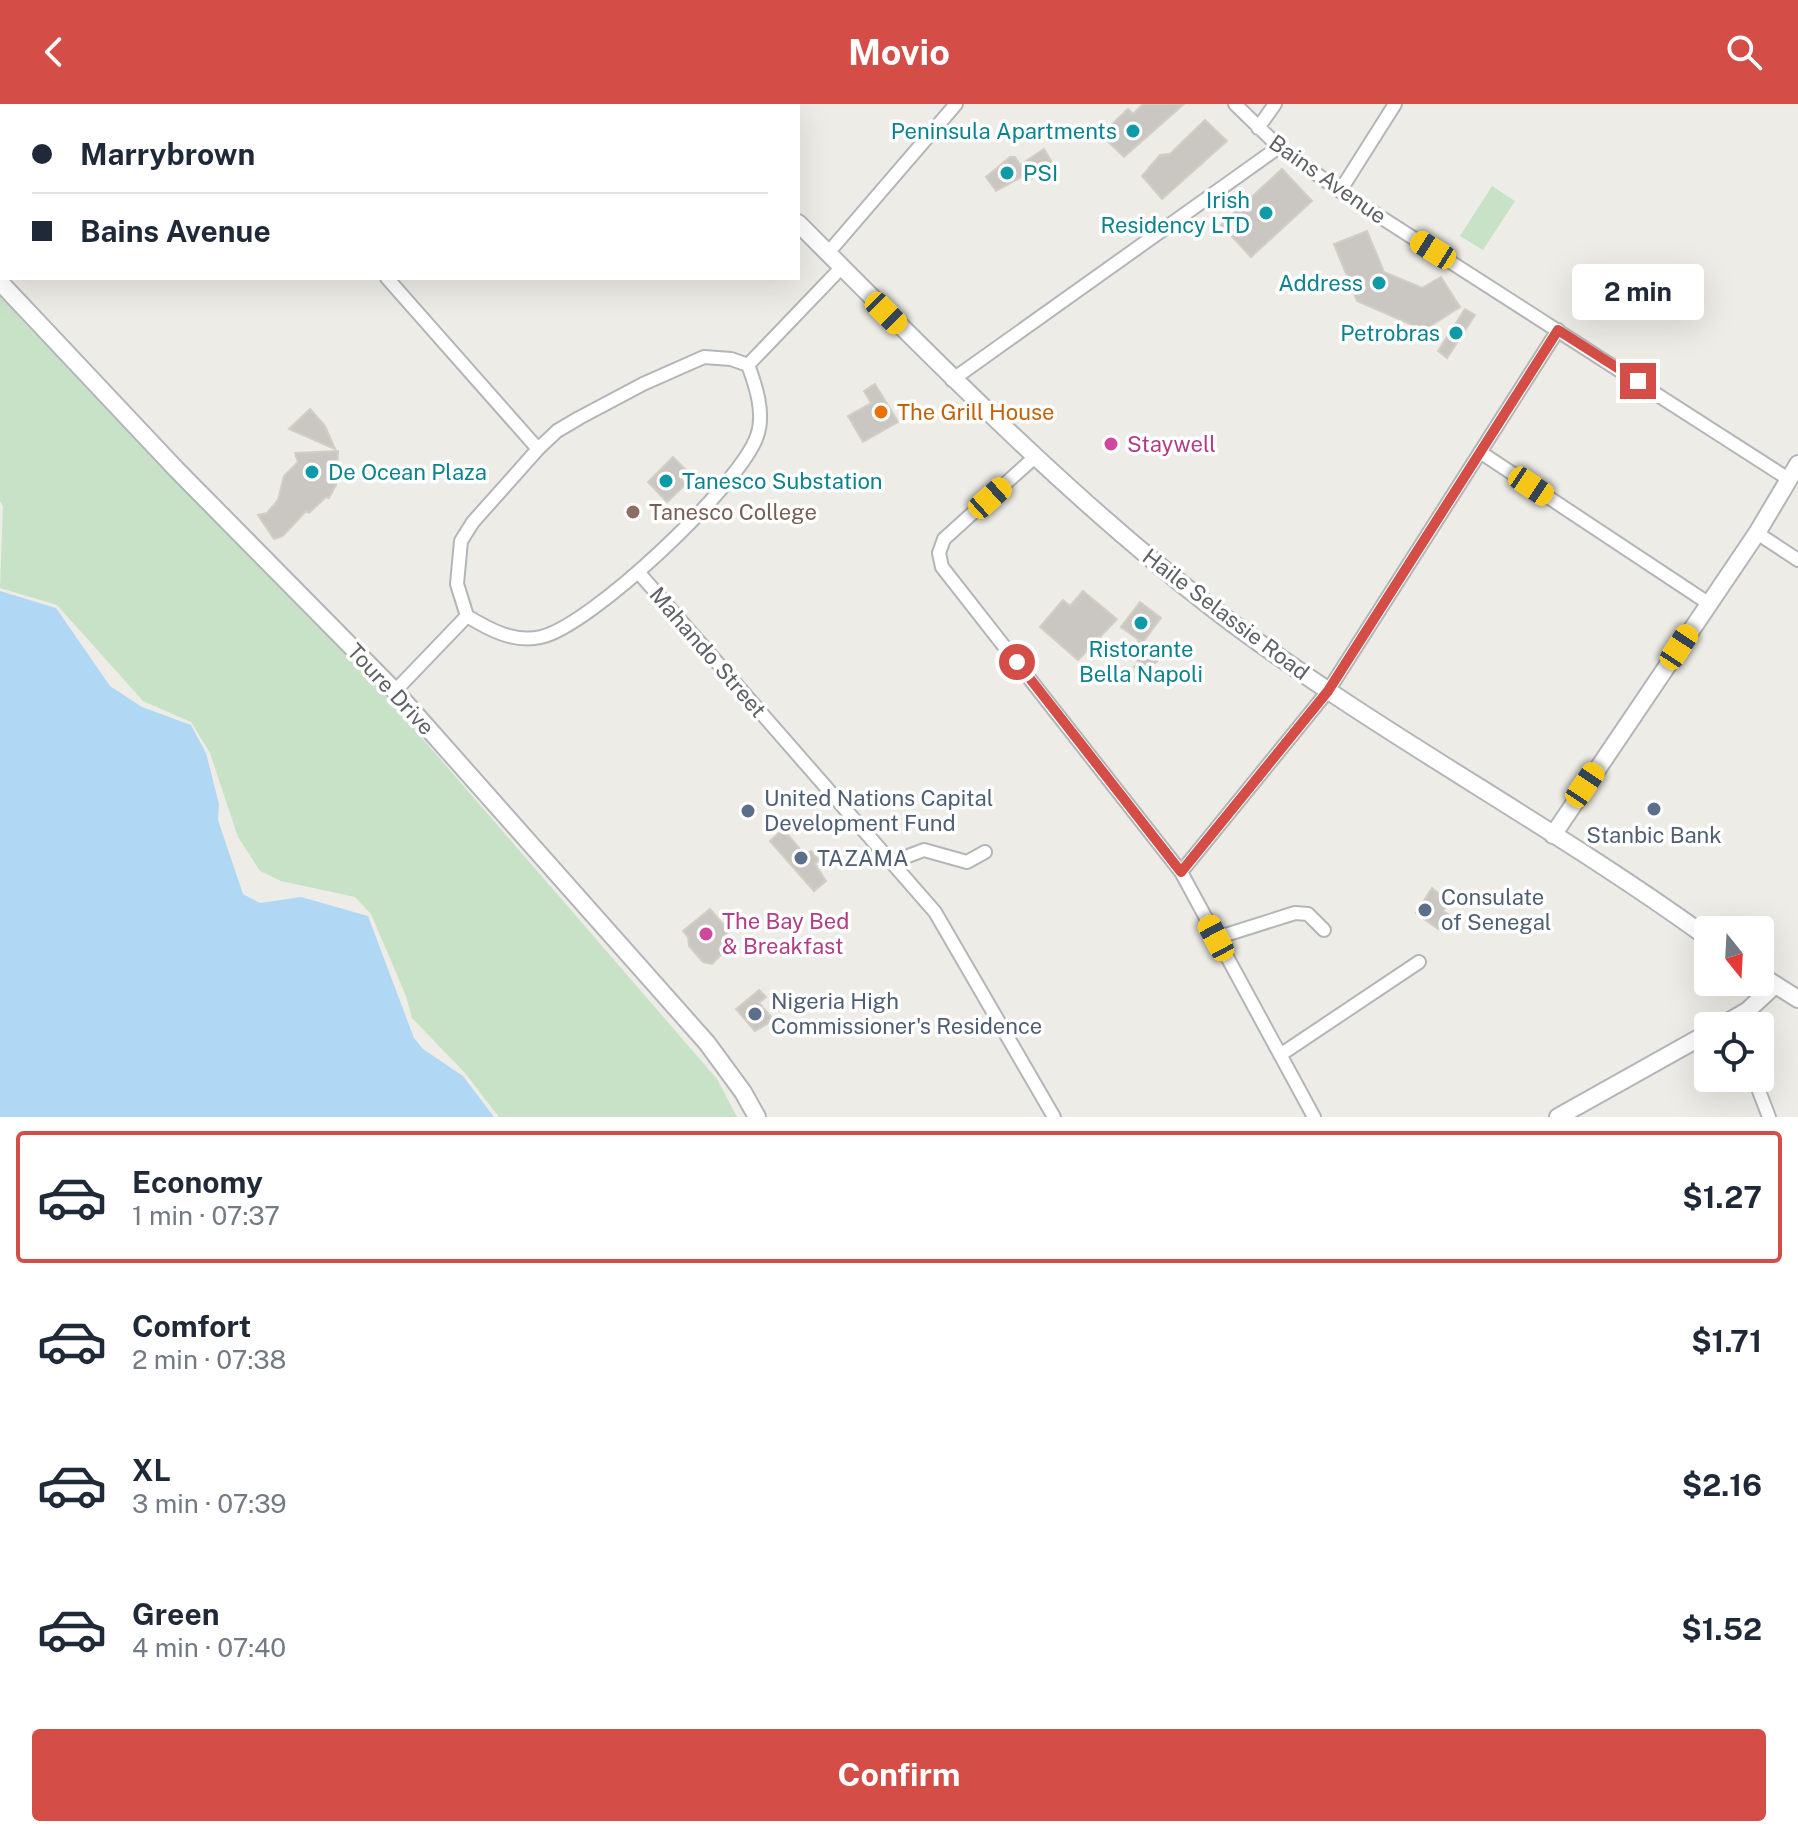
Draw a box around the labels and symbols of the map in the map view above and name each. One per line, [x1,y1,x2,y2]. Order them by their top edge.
place label: Peninsula Apartments [891,118,1117,144]
marker: Peninsula Apartments [1124,122,1142,140]
street label: Bains Avenue [1264,129,1392,229]
place label: PSI [1023,160,1058,186]
marker: PSI [998,164,1016,182]
place label: Irish Residency LTD [1100,187,1250,238]
marker: Irish Residency LTD [1257,204,1275,222]
car [1406,227,1460,273]
callout: 2 min [1572,265,1704,321]
place label: Address [1278,270,1363,296]
marker: Address [1370,274,1388,292]
car [861,288,911,338]
place label: Petrobras [1340,320,1440,346]
marker: Petrobras [1447,324,1465,342]
route end [1620,363,1656,399]
place label: The Grill House [897,399,1055,425]
marker: The Grill House [872,403,890,421]
place label: Staywell [1127,431,1216,457]
marker: Staywell [1102,435,1120,453]
place label: De Ocean Plaza [328,459,487,485]
marker: De Ocean Plaza [303,463,321,481]
car [1504,463,1558,509]
place label: Tanesco Substation [682,468,883,494]
marker: Tanesco Substation [657,472,675,490]
car [964,473,1016,523]
place label: Tanesco College [649,499,817,525]
marker: Tanesco College [624,503,642,521]
street label: Haile Selassie Road [1138,543,1314,685]
street label: Mahando Street [644,582,772,722]
marker: Ristorante Bella Napoli [1132,614,1150,632]
car [1656,620,1702,674]
place label: Ristorante Bella Napoli [1079,636,1203,687]
street label: Toure Drive [342,638,440,740]
route start [999,644,1035,680]
car [1562,758,1608,812]
place label: United Nations Capital Development Fund [764,785,993,836]
marker: Stanbic Bank [1645,800,1663,818]
marker: United Nations Capital Development Fund [739,802,757,820]
place label: Stanbic Bank [1586,822,1722,848]
place label: TAZAMA [817,845,909,871]
marker: TAZAMA [792,849,810,867]
place label: Consulate of Senegal [1441,884,1552,935]
marker: Consulate of Senegal [1416,901,1434,919]
place label: The Bay Bed & Breakfast [722,908,849,959]
car [1194,911,1238,965]
north arrow [1694,916,1774,996]
marker: The Bay Bed & Breakfast [697,925,715,943]
place label: Nigeria High Commissioner's Residence [771,988,1042,1039]
marker: Nigeria High Commissioner's Residence [746,1005,764,1023]

